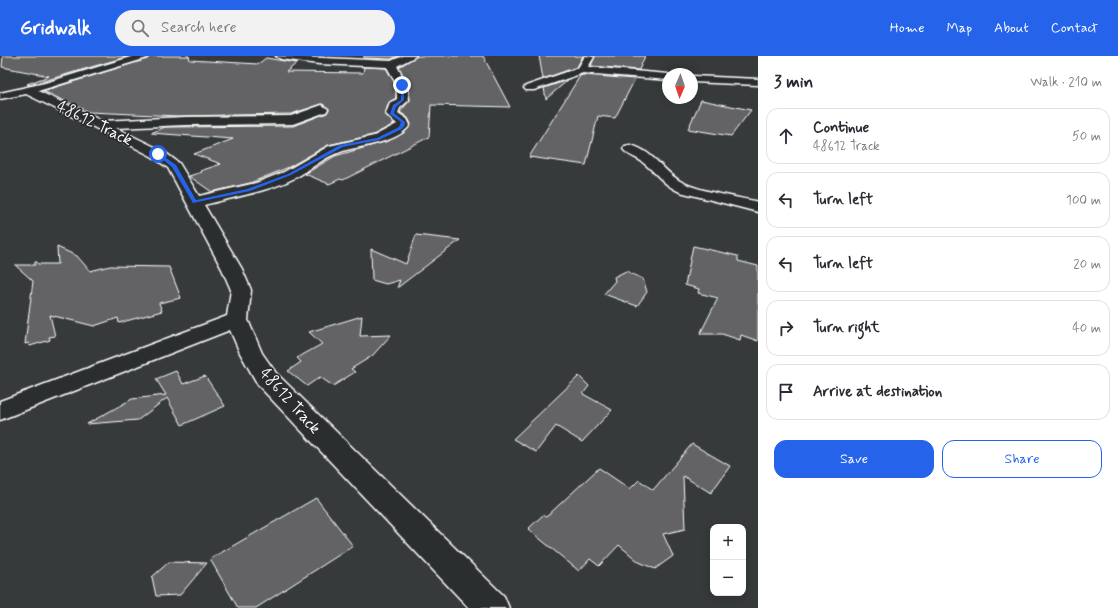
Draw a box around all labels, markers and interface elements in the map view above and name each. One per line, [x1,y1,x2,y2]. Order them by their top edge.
search box [115,10,395,46]
text: Gridwalk [20,16,91,41]
icon: search [129,17,151,39]
text: Search here [161,18,237,38]
text: Home [890,19,924,37]
text: Map [946,19,972,37]
text: About [994,19,1029,37]
text: Contact [1051,19,1098,37]
north arrow [662,68,698,104]
text: 3 min [774,71,813,93]
text: Walk · 210 m [1030,74,1102,91]
route end [393,76,411,94]
street label: 48612 Track [53,96,136,151]
text: Continue [813,118,869,138]
icon: ahead [775,125,797,147]
text: 50 m [1072,128,1101,145]
text: 48612 Track [813,138,880,155]
route start [149,145,167,163]
icon: left [775,189,797,211]
text: Turn left [813,190,873,210]
text: 100 m [1066,192,1101,209]
icon: left [775,253,797,275]
text: Turn left [813,254,873,274]
text: 20 m [1073,256,1101,273]
icon: right [775,317,797,339]
text: Turn right [813,318,880,338]
text: 40 m [1072,320,1101,337]
street label: 48612 Track [255,364,325,438]
icon: arrive [775,381,797,403]
text: Arrive at destination [813,382,942,402]
button: Save [774,440,934,478]
button: Share [942,440,1102,478]
map controls [710,524,746,596]
button: + [710,524,746,560]
button: − [710,560,746,596]

